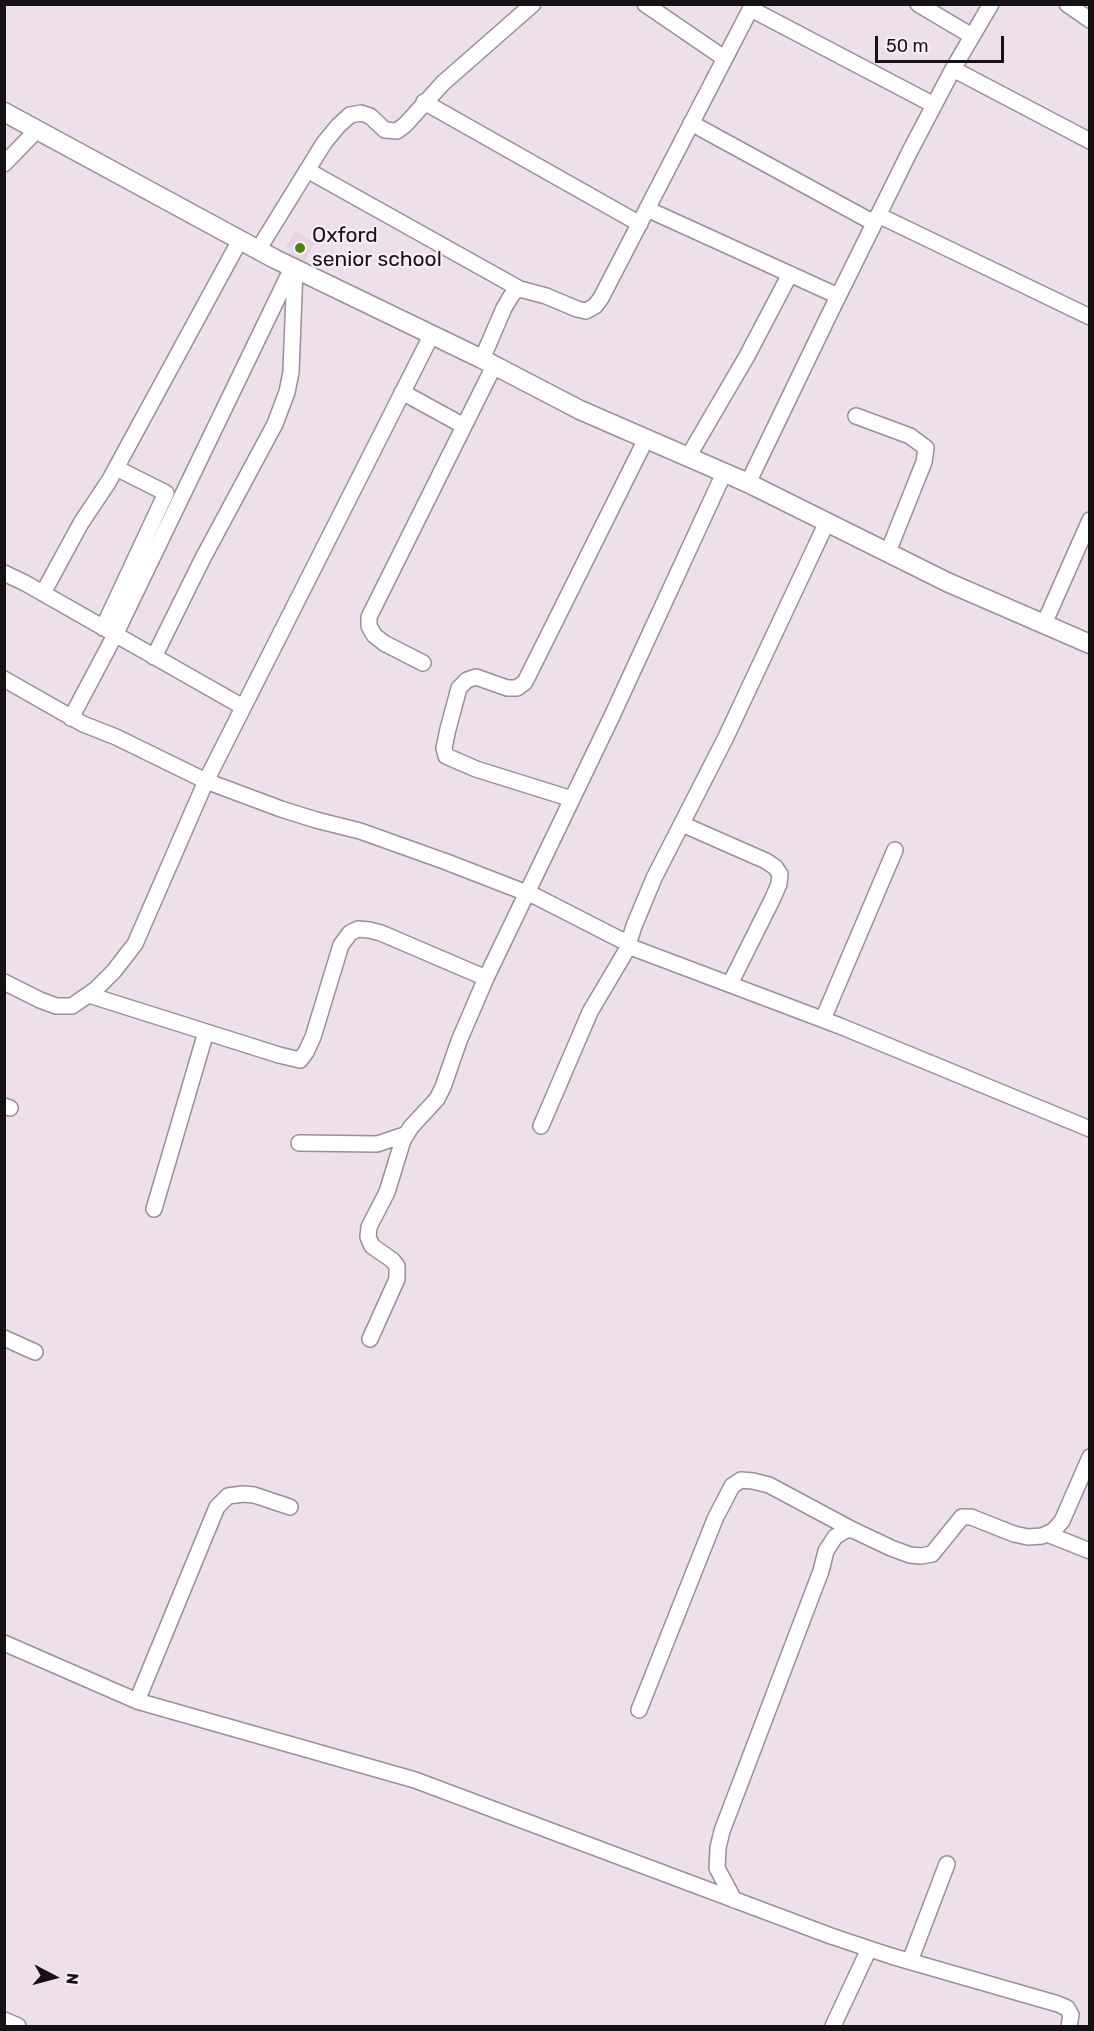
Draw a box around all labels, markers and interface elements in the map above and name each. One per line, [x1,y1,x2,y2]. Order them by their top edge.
scale bar [878,24,1007,62]
text: 50 m [886,35,929,57]
place label: Oxford senior school [312,223,442,273]
marker: Oxford senior school [293,241,307,255]
north arrow [24,1947,84,2007]
text: N [62,1972,82,1986]

